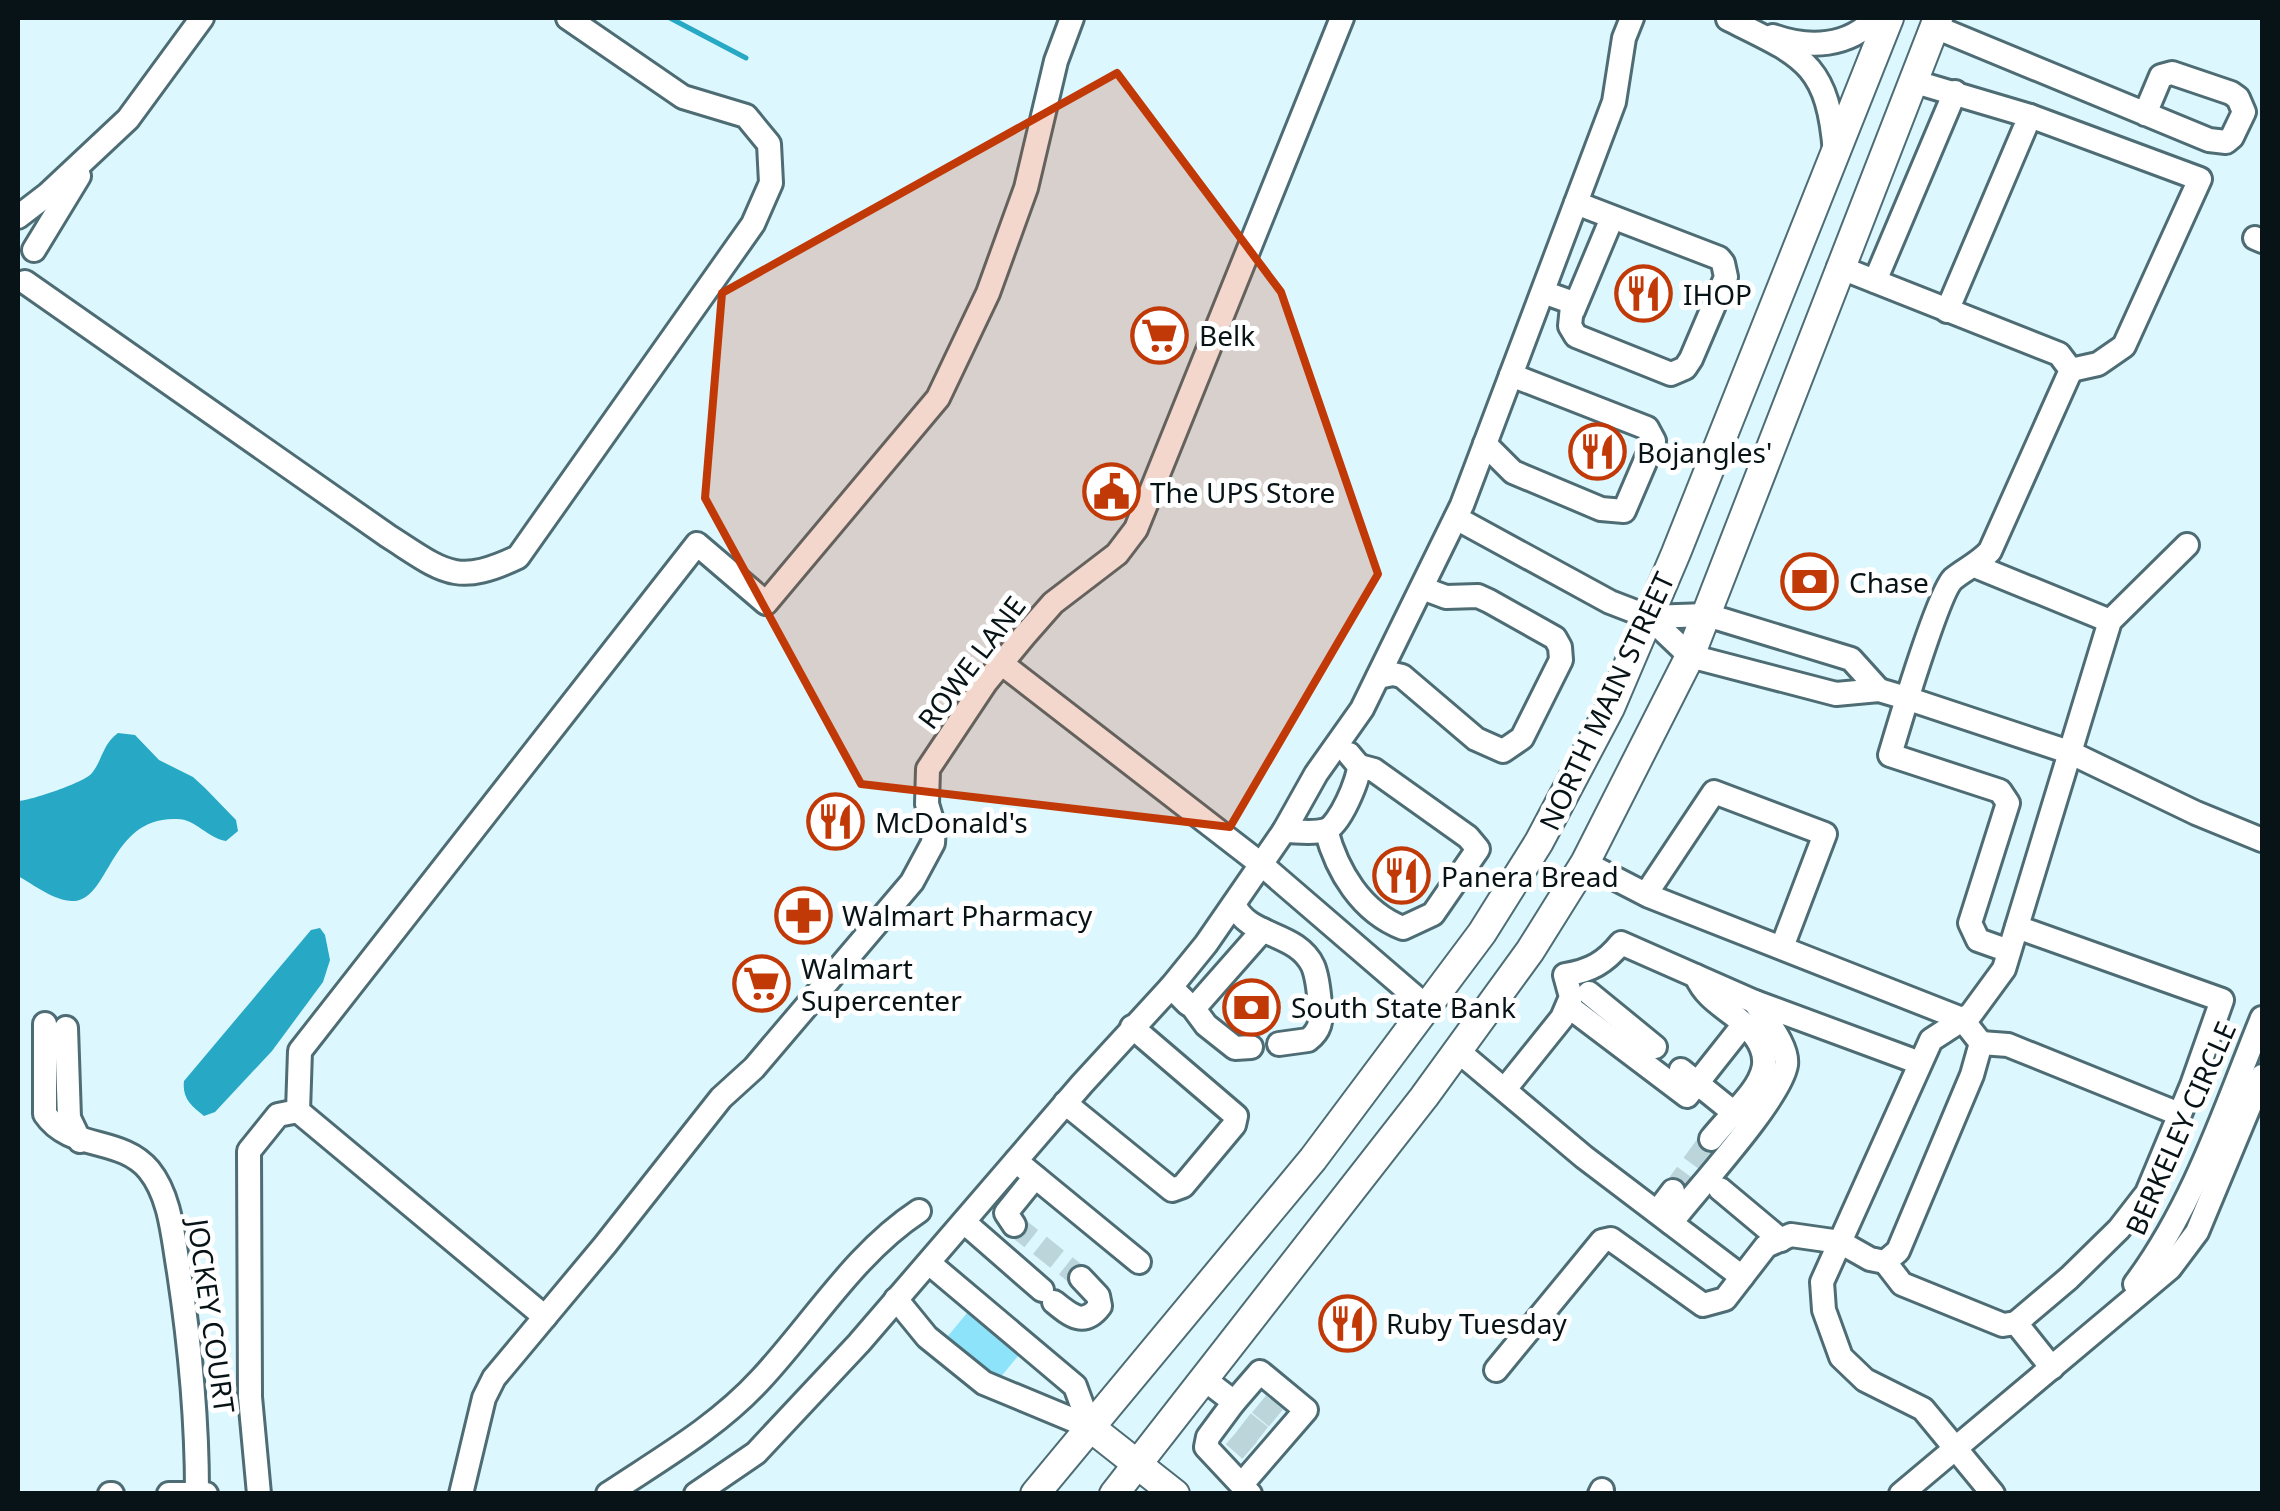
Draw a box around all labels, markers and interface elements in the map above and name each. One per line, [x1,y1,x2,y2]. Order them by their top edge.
restaurant icon: IHOP [1614,264,1674,324]
place label: IHOP [1683,275,1752,313]
supermarket icon: Belk [1130,305,1190,365]
place label: Belk [1199,316,1255,354]
restaurant icon: Bojangles' [1568,422,1628,482]
place label: Bojangles' [1637,433,1772,471]
public building icon: The UPS Store [1081,462,1141,522]
place label: The UPS Store [1150,473,1335,511]
bank icon: Chase [1780,552,1840,612]
place label: Chase [1849,563,1929,601]
street label: NORTH MAIN STREET [1529,565,1683,836]
street label: ROWE LANE [908,588,1034,736]
restaurant icon: McDonald's [806,792,866,852]
place label: McDonald's [875,803,1028,841]
restaurant icon: Panera Bread [1372,846,1432,906]
place label: Panera Bread [1441,857,1619,895]
pharmacy icon: Walmart Pharmacy [773,885,833,945]
place label: Walmart Pharmacy [842,896,1093,934]
place label: Walmart Supercenter [801,949,962,1019]
supermarket icon: Walmart Supercenter [732,954,792,1014]
bank icon: South State Bank [1222,977,1282,1037]
place label: South State Bank [1291,988,1516,1026]
street label: BERKELEY CIRCLE [2116,1015,2244,1241]
street label: JOCKEY COURT [179,1213,244,1416]
restaurant icon: Ruby Tuesday [1317,1293,1377,1353]
place label: Ruby Tuesday [1386,1304,1568,1342]

